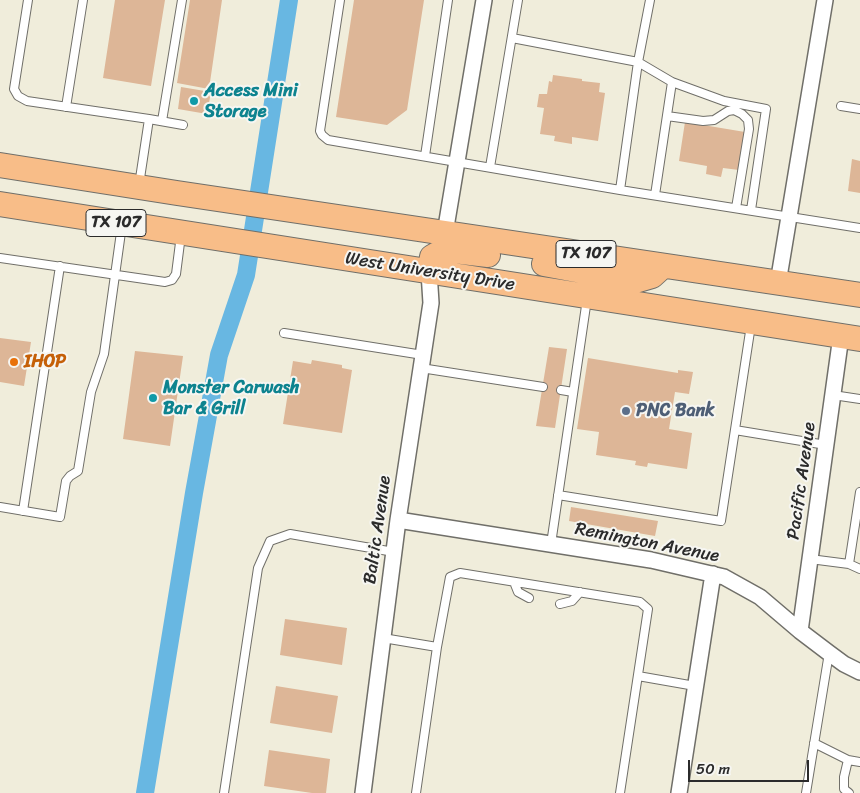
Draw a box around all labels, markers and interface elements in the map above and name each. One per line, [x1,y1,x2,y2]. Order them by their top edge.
place label: Access Mini Storage [204,80,298,122]
marker: Access Mini Storage [188,95,200,107]
road number: TX 107 [86,210,146,237]
road number: TX 107 [556,240,616,268]
street label: West University Drive [344,248,516,296]
place label: IHOP [24,351,66,373]
marker: IHOP [8,356,20,368]
place label: Monster Carwash Bar & Grill [163,377,299,419]
marker: Monster Carwash Bar & Grill [147,392,159,404]
place label: PNC Bank [636,400,715,422]
marker: PNC Bank [620,405,632,417]
street label: Pacific Avenue [783,421,821,541]
street label: Baltic Avenue [360,474,396,586]
street label: Remington Avenue [573,518,721,568]
scale bar [690,750,811,782]
text: 50 m [696,756,730,782]

